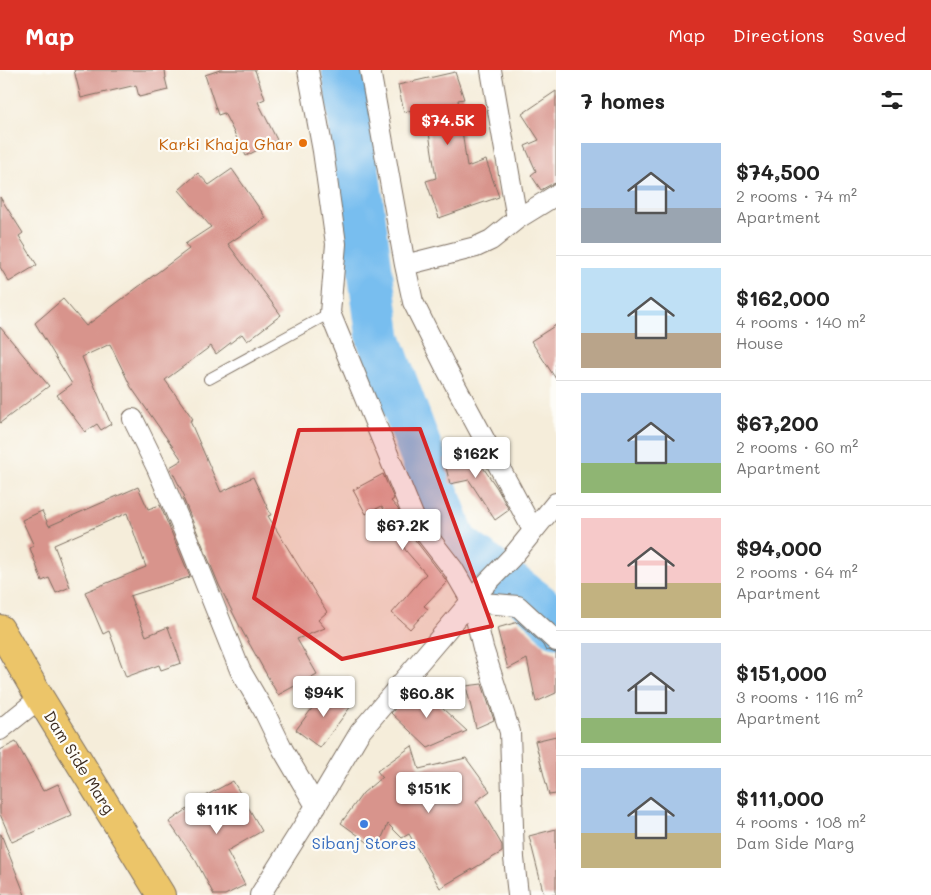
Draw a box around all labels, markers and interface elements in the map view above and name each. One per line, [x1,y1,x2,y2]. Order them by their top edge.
text: Map [25,20,74,51]
text: Map [668,23,705,47]
text: Directions [733,23,825,47]
text: Saved [853,23,906,47]
icon: filters [878,86,906,114]
text: 7 homes [581,87,665,114]
pin: $74.5K [407,104,489,146]
text: $74.5K [421,109,475,130]
place label: Karki Khaja Ghar [159,133,293,154]
marker: Karki Khaja Ghar [297,137,309,149]
text: $74,500 [736,158,820,185]
icon: home [621,163,681,223]
text: 2 rooms · 74 m² [736,185,857,206]
text: Apartment [736,206,821,227]
text: $162,000 [736,284,830,311]
icon: home [621,288,681,348]
text: 4 rooms · 140 m² [736,311,866,332]
text: House [736,332,783,353]
text: $67,200 [736,409,819,436]
icon: home [621,413,681,473]
pin: $162K [441,436,511,479]
text: 2 rooms · 60 m² [736,436,858,457]
text: $162K [453,442,499,463]
text: Apartment [736,457,821,478]
pin: $67.2K [362,508,444,551]
text: $67.2K [377,514,429,535]
text: $94,000 [736,534,822,561]
icon: home [621,538,681,598]
text: 2 rooms · 64 m² [736,561,858,582]
text: Apartment [736,582,821,603]
text: $151,000 [736,659,827,686]
icon: home [621,663,681,723]
pin: $94K [294,676,354,718]
pin: $60.8K [386,676,468,719]
text: $94K [304,681,344,702]
text: $60.8K [399,682,455,703]
text: 3 rooms · 116 m² [736,686,863,707]
street label: Dam Side Marg [40,706,120,818]
text: Apartment [736,707,821,728]
pin: $151K [394,772,464,814]
text: $151K [407,777,451,798]
text: $111,000 [736,784,824,811]
icon: home [621,788,681,848]
pin: $111K [182,792,252,835]
text: $111K [196,798,238,819]
text: 4 rooms · 108 m² [736,811,866,832]
marker: Sibanj Stores [358,818,370,830]
place label: Sibanj Stores [312,832,416,853]
text: Dam Side Marg [736,832,854,853]

